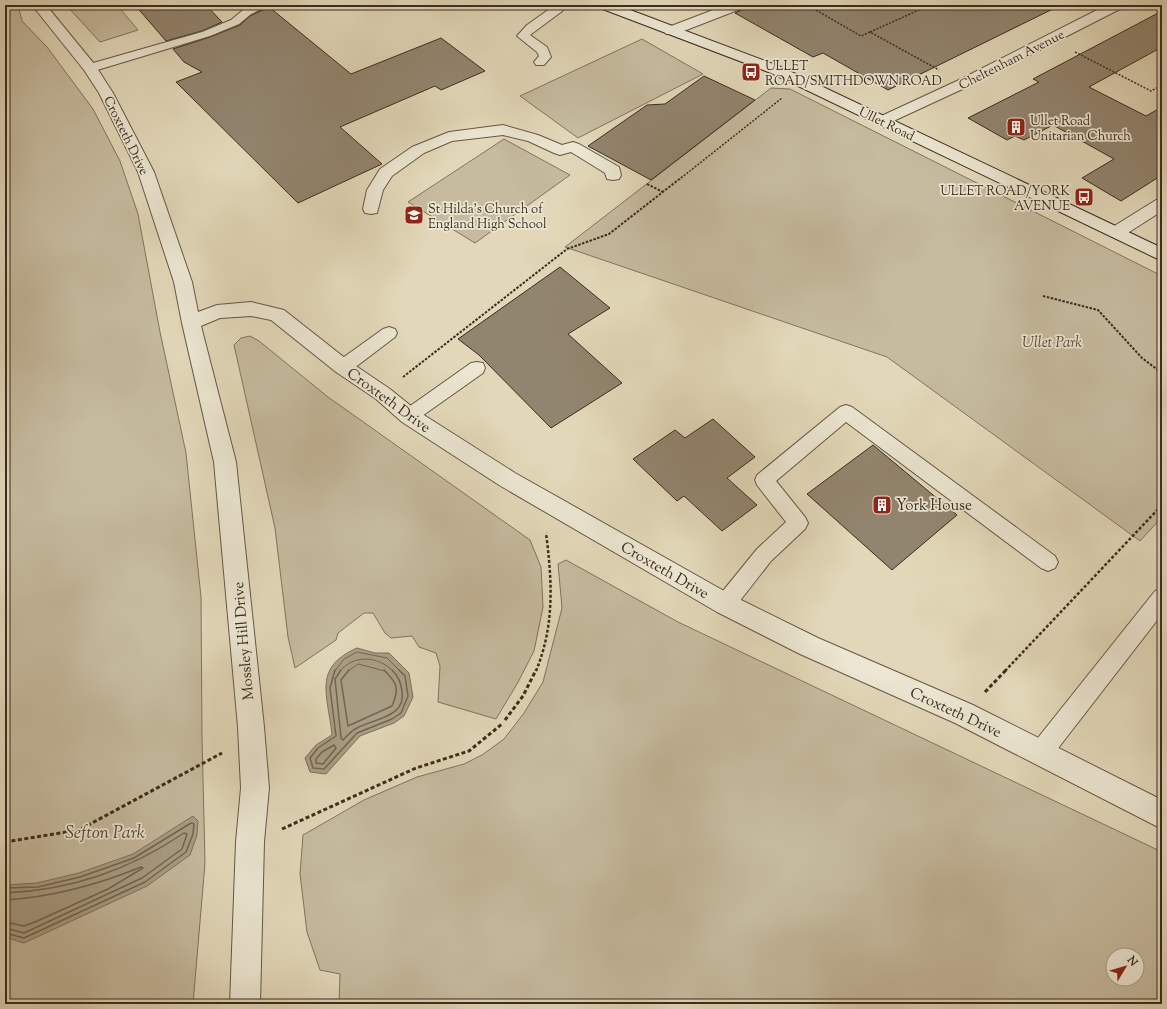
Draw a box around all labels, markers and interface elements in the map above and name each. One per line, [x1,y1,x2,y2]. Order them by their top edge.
street label: Cheltenham Avenue [956,26,1068,95]
place label: ULLET ROAD/SMITHDOWN ROAD [765,58,942,91]
bus stop icon: ULLET ROAD/SMITHDOWN ROAD [740,61,762,83]
street label: Croxteth Drive [98,93,152,178]
street label: Ullet Road [855,104,918,146]
place label: Ullet Road Unitarian Church [1030,113,1131,146]
building icon: Ullet Road Unitarian Church [1005,116,1027,138]
place label: ULLET ROAD/YORK AVENUE [940,183,1071,216]
bus stop icon: ULLET ROAD/YORK AVENUE [1073,186,1095,208]
place label: St Hilda's Church of England High School [428,201,547,234]
school or university icon: St Hilda's Church of England High School [403,204,425,226]
park label: Ullet Park [1022,333,1082,354]
street label: Croxteth Drive [342,364,434,439]
building icon: York House [871,494,893,516]
place label: York House [896,496,972,517]
street label: Croxteth Drive [616,537,712,605]
street label: Mossley Hill Drive [229,581,260,701]
street label: Croxteth Drive [906,683,1005,744]
park label: Sefton Park [65,821,145,847]
north arrow [1105,947,1145,987]
text: N [1122,952,1141,970]

